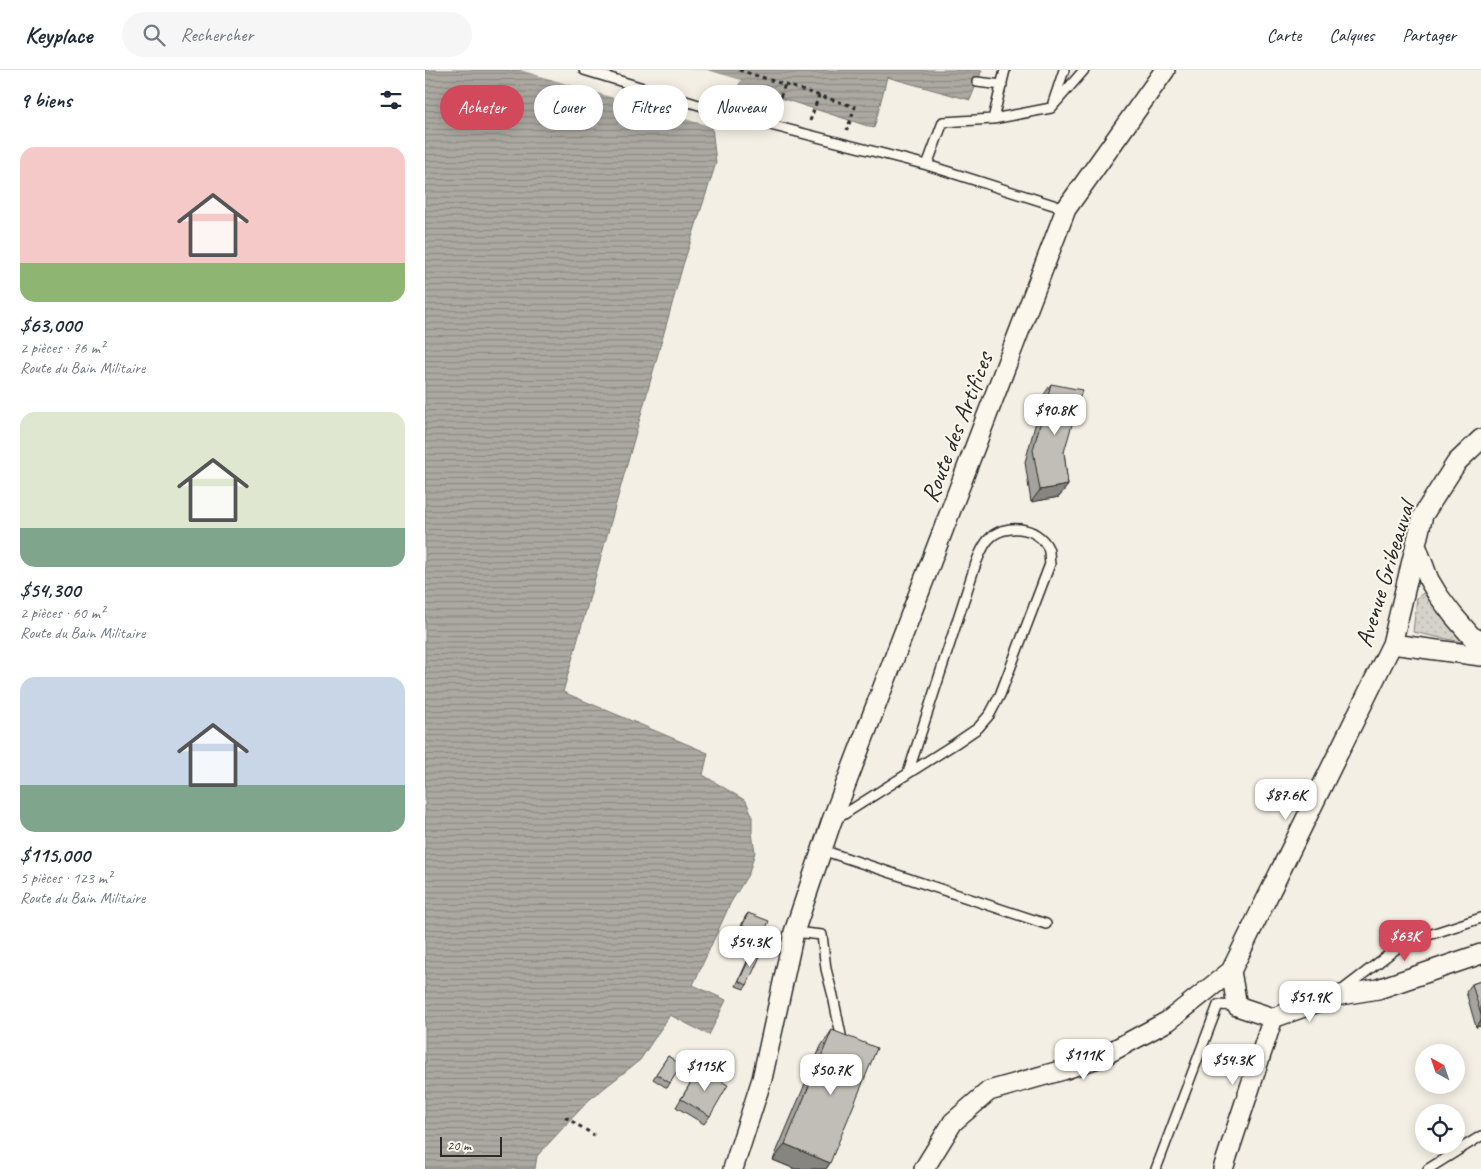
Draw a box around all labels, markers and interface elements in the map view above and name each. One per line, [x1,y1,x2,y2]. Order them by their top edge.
search box [122,12,472,57]
text: Keyplace [25,20,92,50]
icon: search [140,21,168,49]
text: Rechercher [180,23,253,47]
text: Carte [1267,24,1301,46]
text: Calques [1329,24,1374,46]
text: Partager [1402,24,1456,46]
chip: Acheter [440,85,524,130]
chip: Louer [534,85,603,130]
chip: Filtres [613,85,688,130]
chip: Nouveau [698,85,784,130]
icon: filters [377,86,405,114]
text: 9 biens [20,87,72,113]
icon: home [168,180,258,270]
text: $63,000 [20,312,81,338]
text: 2 pièces · 76 m² [20,338,105,358]
street label: Route des Artifices [914,346,1001,507]
text: Route du Bain Militaire [20,358,145,378]
pin: $90.8K [1014,394,1096,436]
text: $90.8K [1035,400,1075,420]
icon: home [168,445,258,535]
street label: Avenue Gribeauval [1348,493,1424,651]
text: $54,300 [20,577,81,603]
text: 2 pièces · 60 m² [20,603,105,623]
text: Route du Bain Militaire [20,623,145,643]
icon: home [168,710,258,800]
pin: $87.6K [1245,778,1327,821]
text: $87.6K [1266,785,1306,805]
text: $115,000 [20,842,90,868]
text: 5 pièces · 123 m² [20,868,112,888]
text: Route du Bain Militaire [20,888,145,908]
pin: $63K [1375,920,1435,962]
pin: $54.3K [709,926,791,968]
text: $63K [1390,926,1420,946]
text: $54.3K [730,932,770,952]
pin: $51.9K [1269,980,1351,1023]
text: $51.9K [1290,987,1330,1007]
pin: $111K [1049,1038,1119,1081]
pin: $54.3K [1192,1044,1274,1086]
north arrow [1415,1044,1465,1094]
map controls [1415,1044,1465,1154]
text: $111K [1066,1045,1102,1065]
pin: $115K [670,1050,740,1092]
text: $54.3K [1213,1050,1253,1070]
pin: $50.7K [790,1054,872,1096]
text: $115K [687,1056,723,1076]
text: $50.7K [811,1060,851,1080]
button: locate [1415,1104,1465,1154]
scale bar [440,1134,503,1157]
text: 20 m [447,1137,471,1154]

